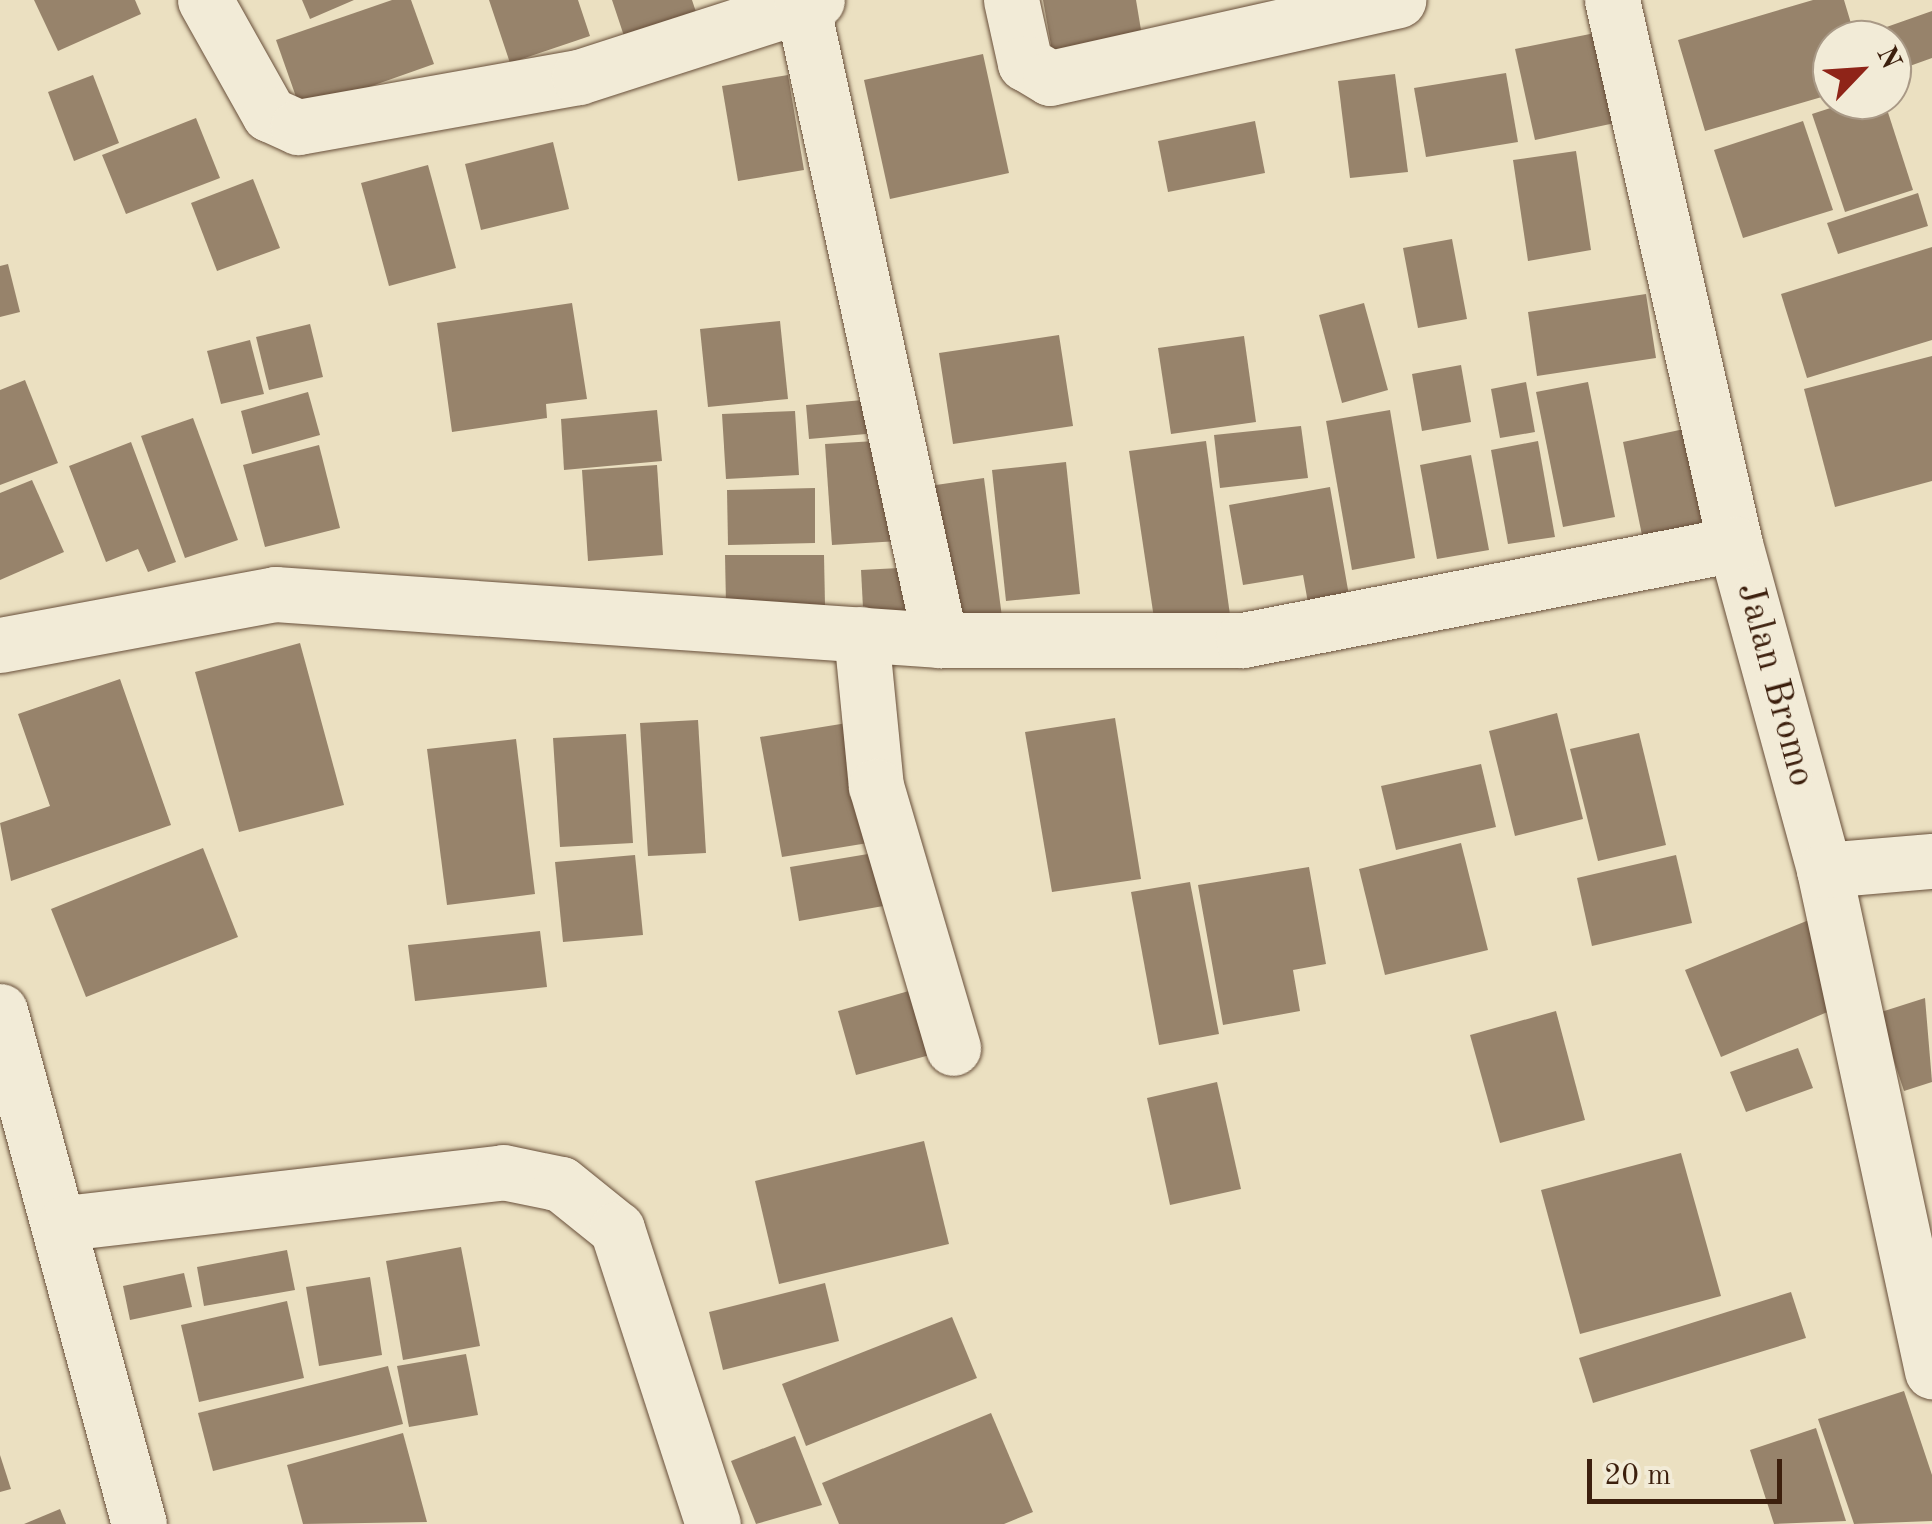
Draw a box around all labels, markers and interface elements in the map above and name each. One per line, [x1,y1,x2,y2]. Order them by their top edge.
north arrow [1812,20,1912,120]
text: N [1870,43,1905,74]
street label: Jalan Bromo [1725,578,1823,792]
scale bar [1592,1439,1787,1501]
text: 20 m [1604,1461,1671,1491]

